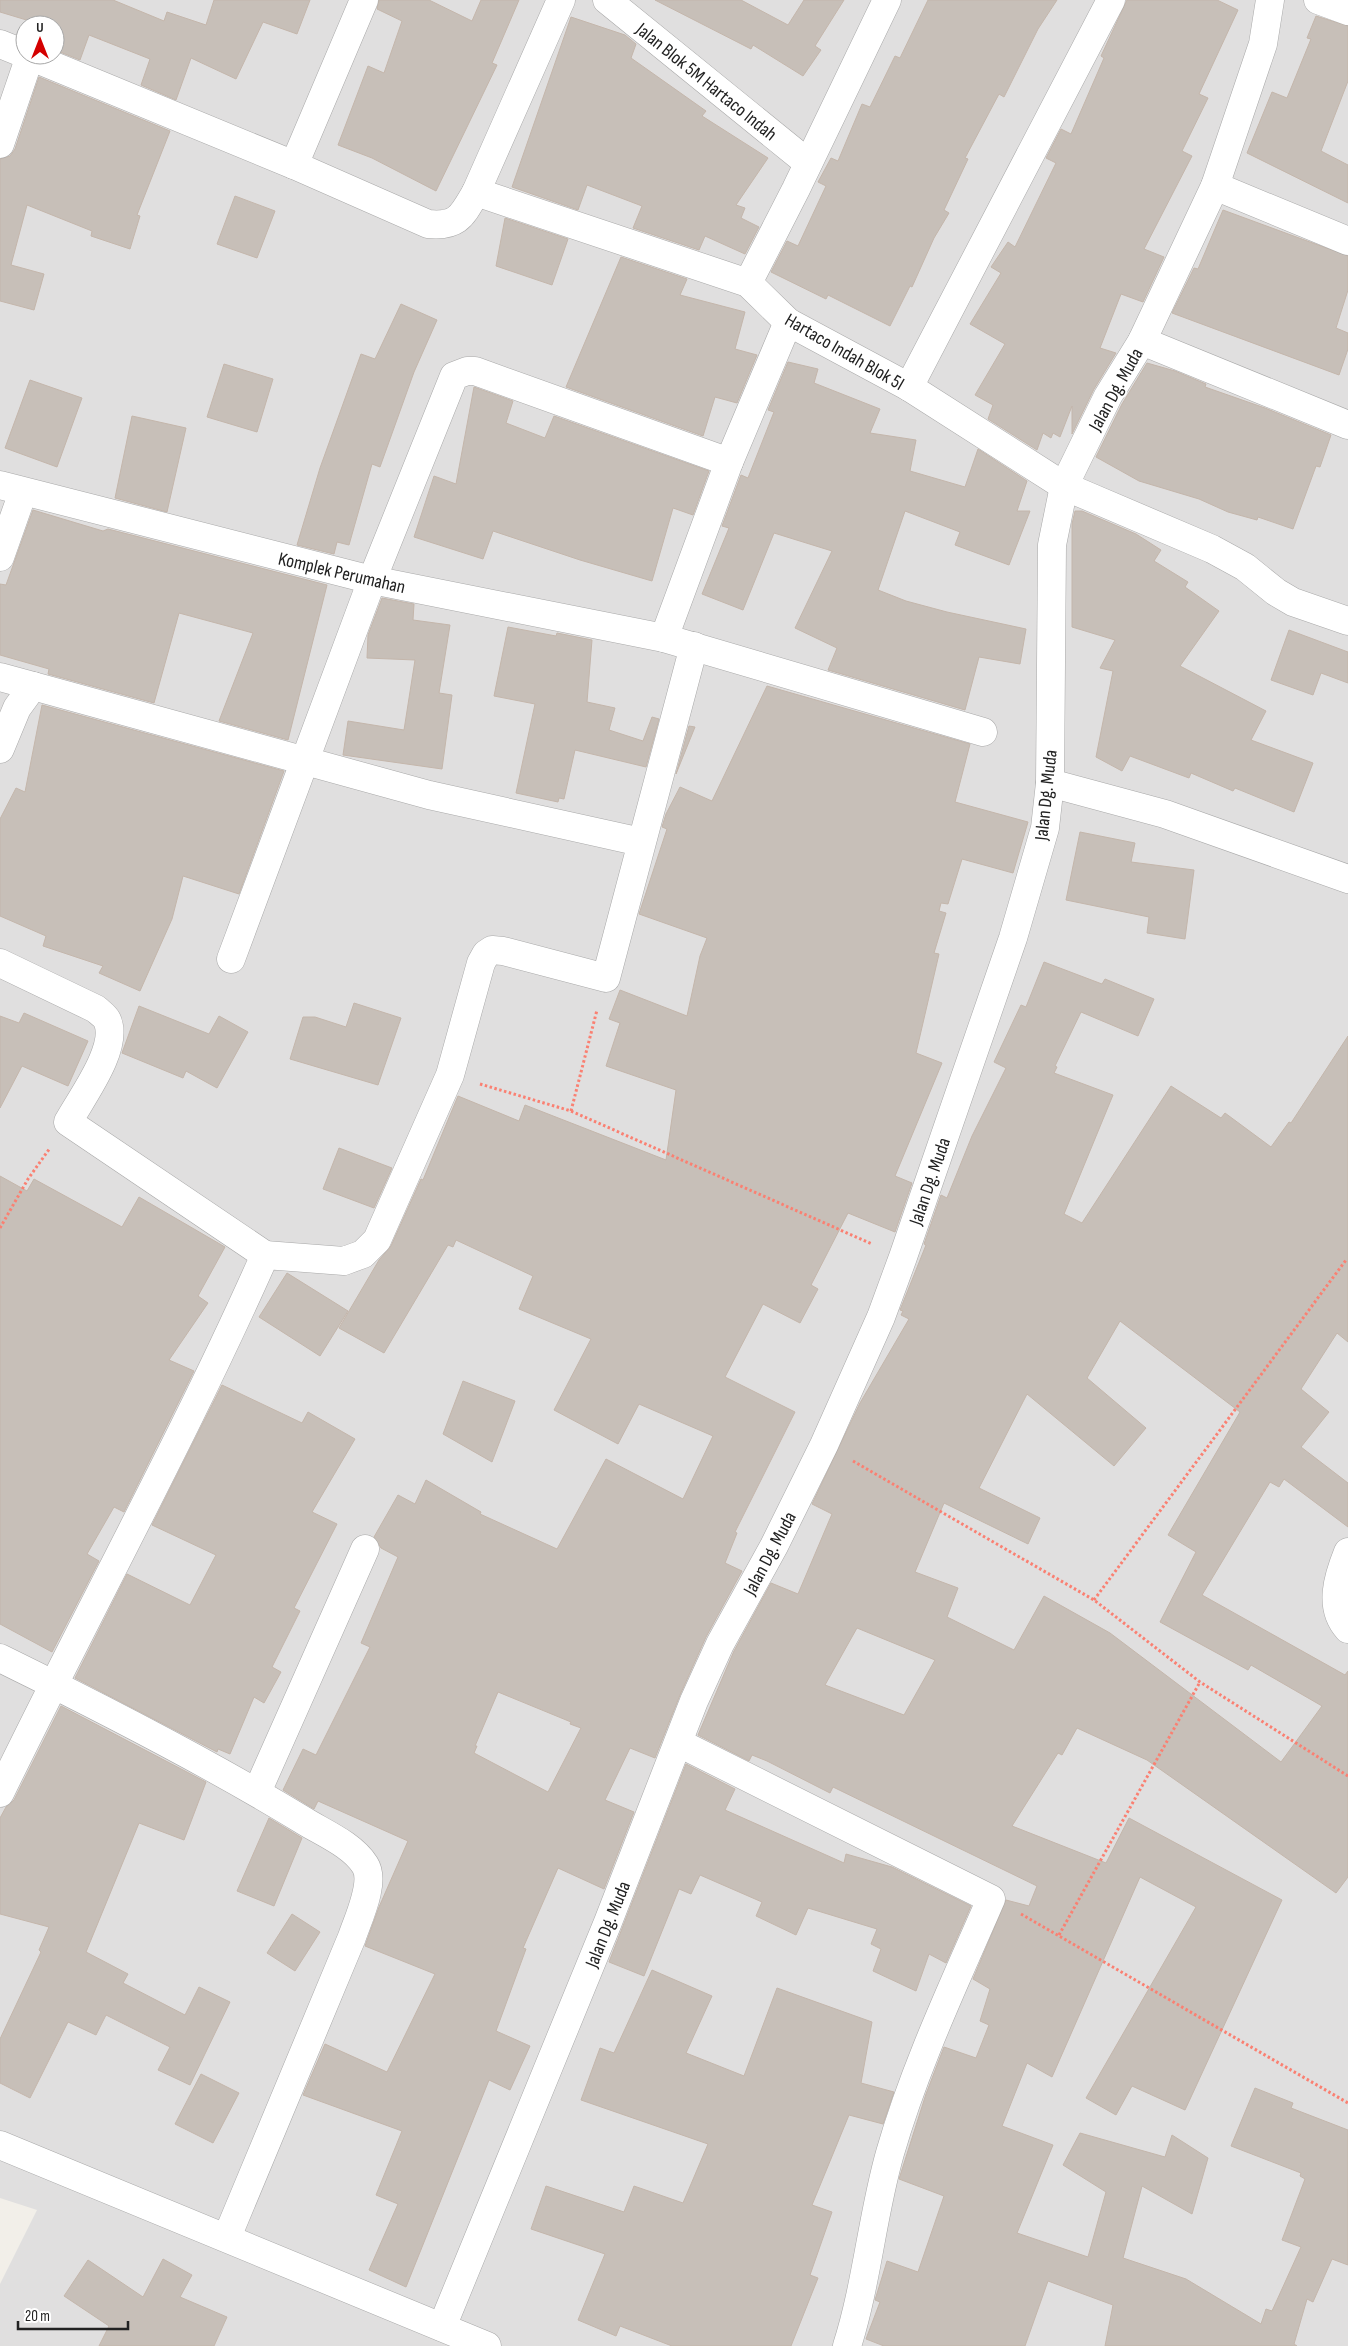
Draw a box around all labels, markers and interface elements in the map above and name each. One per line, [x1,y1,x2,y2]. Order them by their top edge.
north arrow [15,15,65,65]
street label: Jalan Blok 5M Hartaco Indah [630,18,781,146]
text: U [36,19,44,36]
street label: Hartaco Indah Blok 5I [780,309,908,396]
street label: Jalan Dg. Muda [1084,344,1148,436]
street label: Komplek Perumahan [276,548,407,599]
street label: Jalan Dg. Muda [1030,749,1063,843]
street label: Jalan Dg. Muda [904,1135,956,1229]
street label: Jalan Dg. Muda [738,1508,802,1600]
street label: Jalan Dg. Muda [580,1878,636,1972]
scale bar [18,2298,128,2330]
text: 20 m [25,2307,50,2326]

